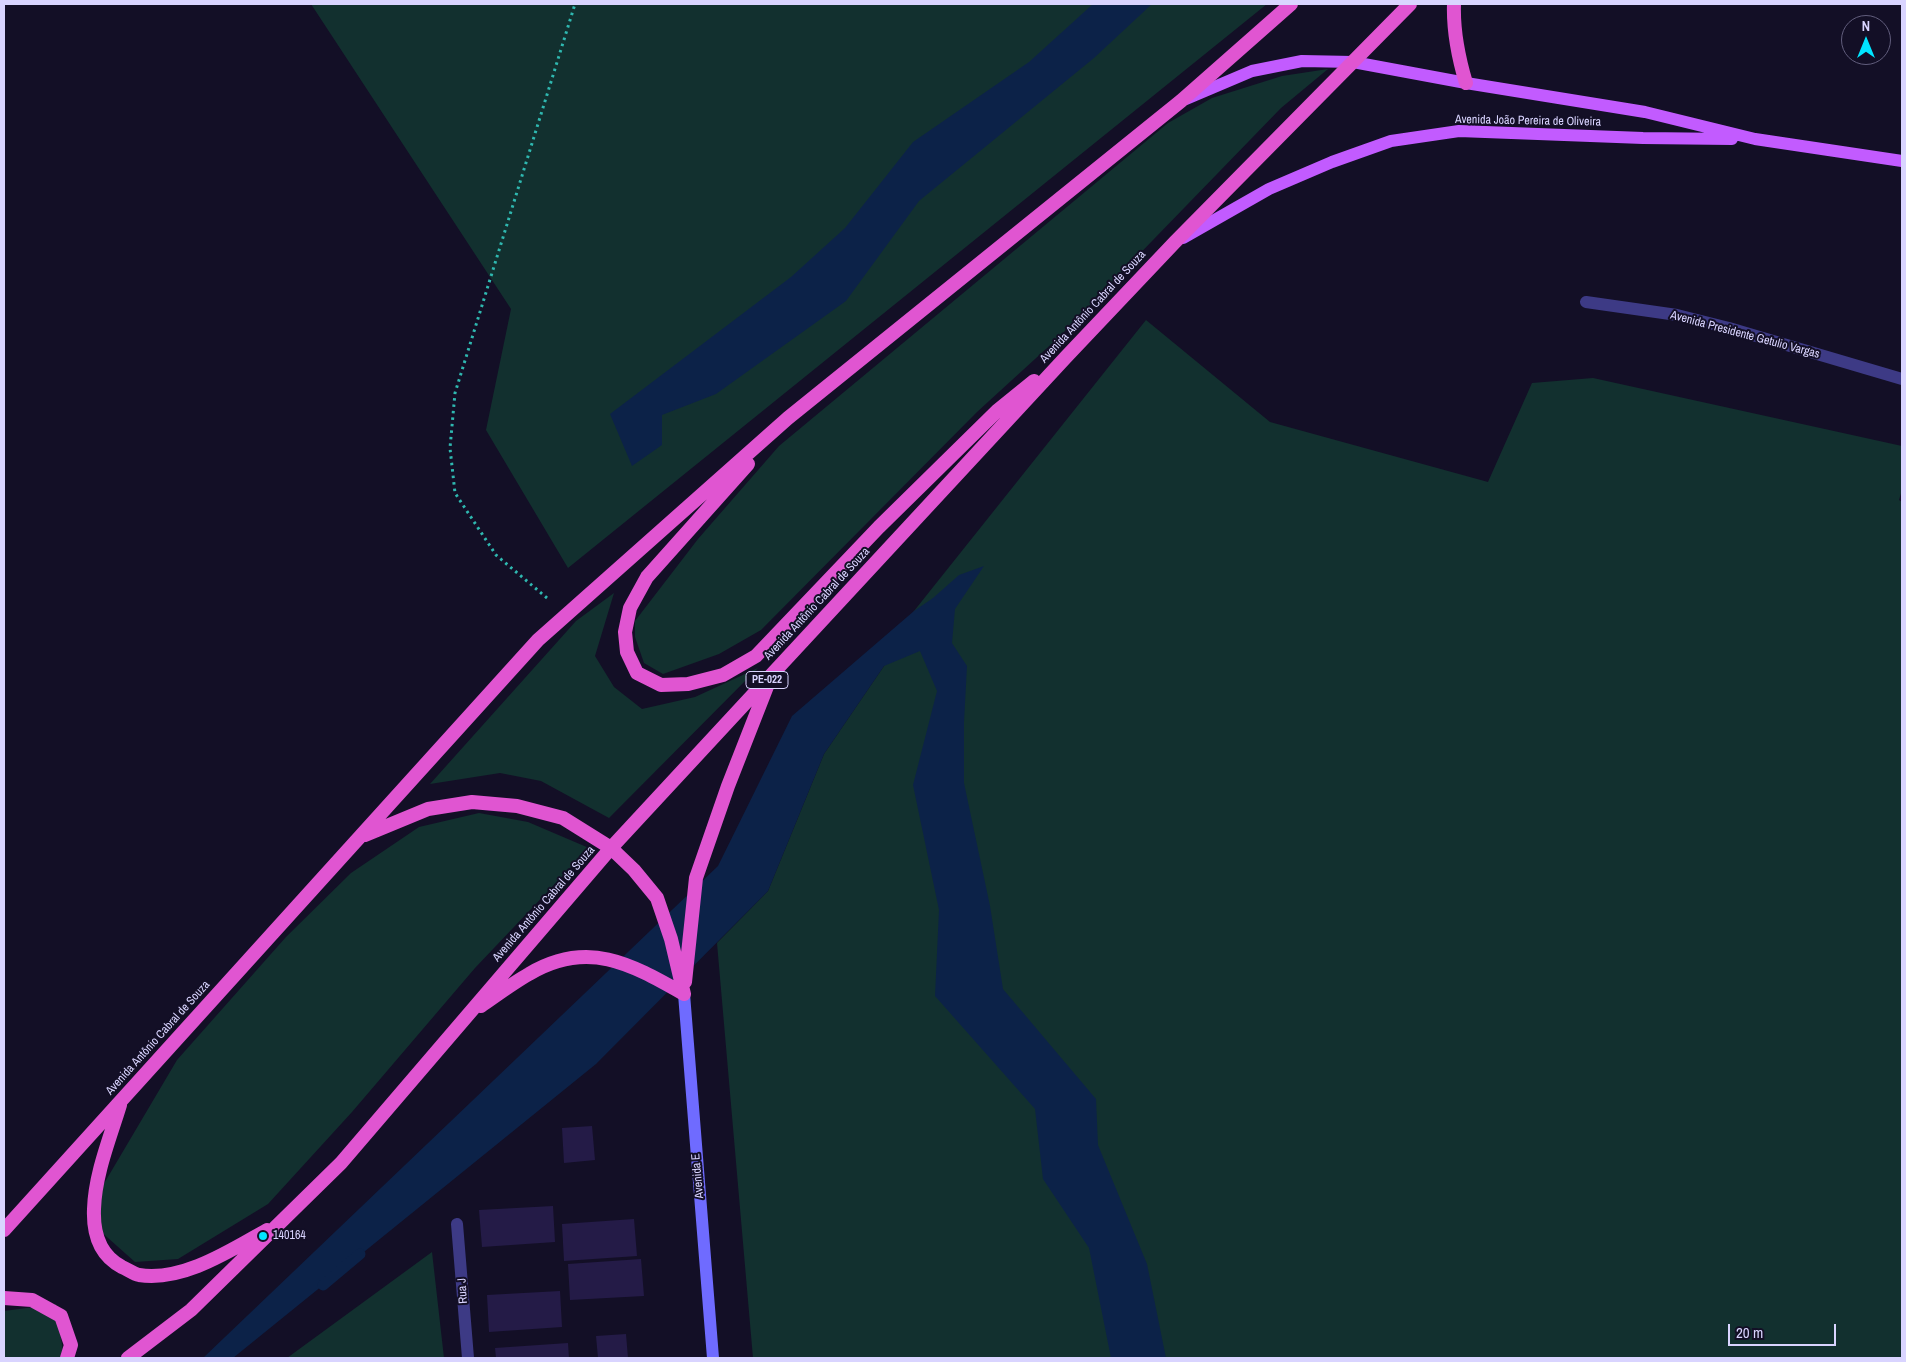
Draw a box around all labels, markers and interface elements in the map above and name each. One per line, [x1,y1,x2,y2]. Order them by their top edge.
north arrow [1841,15,1891,65]
text: N [1862,17,1870,35]
street label: Avenida João Pereira de Oliveira [1455,113,1601,129]
street label: Avenida Antônio Cabral de Souza [1037,248,1149,366]
street label: Avenida Presidente Getulio Vargas [1669,308,1821,362]
street label: Avenida Antônio Cabral de Souza [761,545,873,663]
road number: PE-022 [746,672,788,688]
street label: Avenida Antônio Cabral de Souza [490,843,598,965]
street label: Avenida Antônio Cabral de Souza [103,978,213,1098]
street label: Avenida E [689,1153,707,1199]
place label: 140164 [273,1229,306,1243]
marker: 140164 [257,1230,269,1242]
street label: Rua J [455,1278,471,1304]
scale bar [1731,1314,1838,1346]
text: 20 m [1736,1322,1763,1343]

